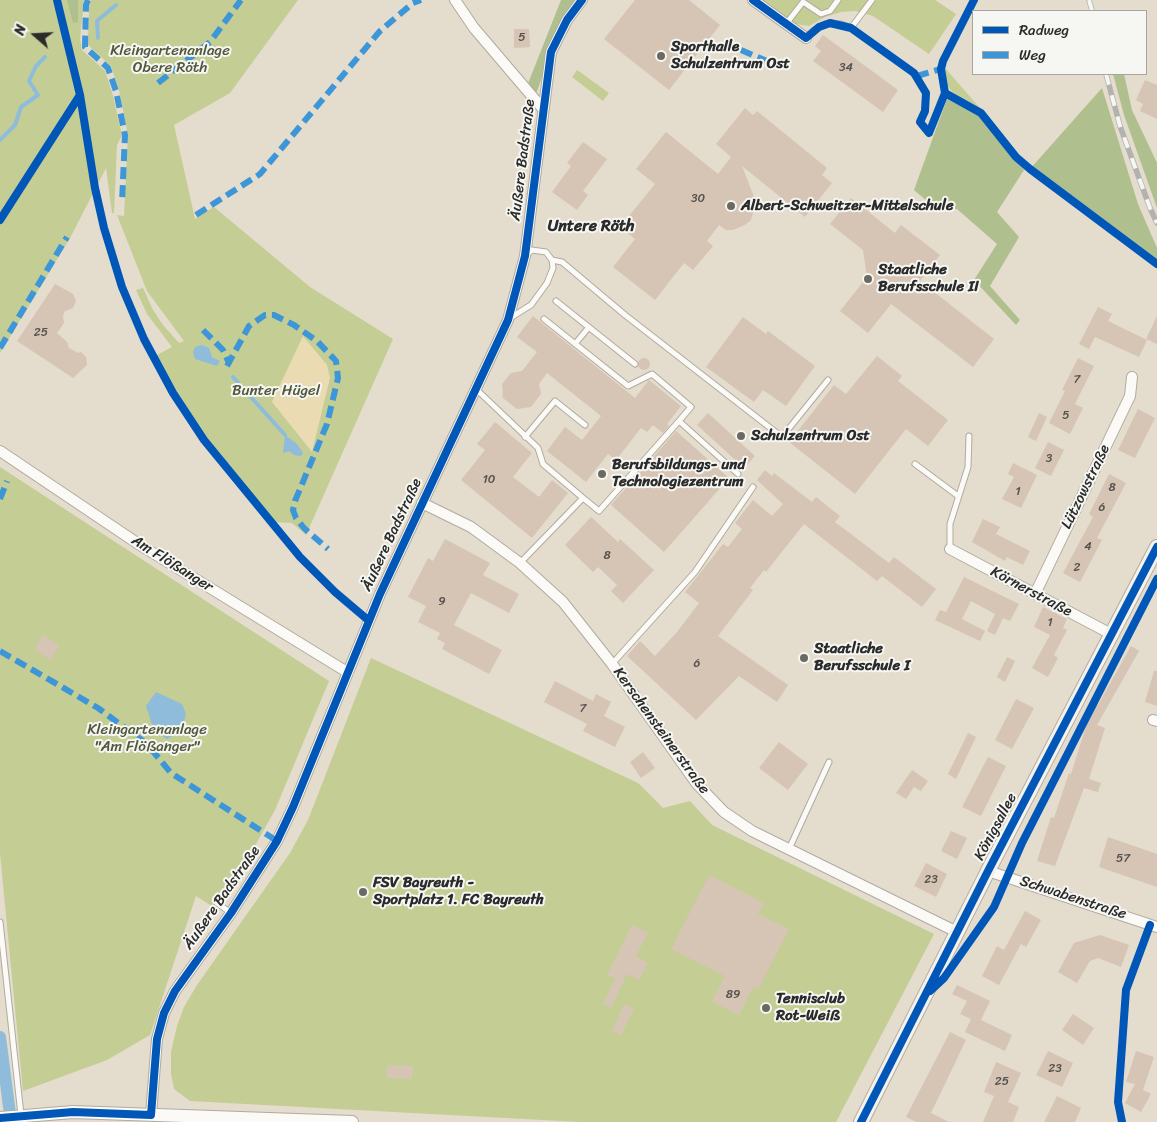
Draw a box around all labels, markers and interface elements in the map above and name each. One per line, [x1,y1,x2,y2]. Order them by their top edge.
north arrow [10,10,60,60]
legend [972,10,1147,75]
text: Radweg [1019,17,1069,43]
text: N [7,21,34,39]
house number: 5 [518,31,526,45]
place label: Sporthalle Schulzentrum Ost [671,38,790,73]
park label: Kleingartenanlage Obere Röth [110,42,230,77]
text: Weg [1019,42,1046,68]
marker: Sporthalle Schulzentrum Ost [655,50,667,62]
house number: 34 [839,61,853,75]
street label: Äußere Badstraße [507,98,539,222]
house number: 30 [691,192,705,206]
place label: Albert-Schweitzer-Mittelschule [741,197,954,215]
marker: Albert-Schweitzer-Mittelschule [725,200,737,212]
district label: Untere Röth [548,217,634,237]
place label: Staatliche Berufsschule II [878,261,979,296]
marker: Staatliche Berufsschule II [862,273,874,285]
house number: 25 [34,326,48,340]
house number: 7 [1074,373,1080,387]
park label: Bunter Hügel [232,382,320,400]
house number: 5 [1062,409,1070,423]
place label: Schulzentrum Ost [751,427,870,445]
marker: Schulzentrum Ost [735,430,747,442]
street label: Lützowstraße [1058,442,1114,532]
house number: 3 [1046,452,1052,466]
place label: Berufsbildungs- und Technologiezentrum [612,456,745,491]
marker: Berufsbildungs- und Technologiezentrum [596,468,608,480]
house number: 10 [483,473,495,487]
street label: Äußere Badstraße [358,476,426,594]
house number: 8 [1108,481,1116,495]
house number: 1 [1015,485,1021,499]
house number: 6 [1099,501,1105,515]
street label: Am Flößanger [128,532,216,596]
house number: 4 [1084,540,1092,554]
house number: 8 [603,549,611,563]
house number: 2 [1074,561,1080,575]
street label: Körnerstraße [987,563,1075,621]
house number: 9 [438,595,446,609]
house number: 1 [1047,616,1053,630]
place label: Staatliche Berufsschule I [814,640,910,675]
marker: Staatliche Berufsschule I [798,652,810,664]
house number: 6 [694,657,700,671]
street label: Kerschensteinerstraße [609,664,713,798]
house number: 7 [580,702,586,716]
park label: Kleingartenanlage "Am Flößanger" [87,721,207,756]
street label: Königsallee [971,790,1021,864]
street label: Äußere Badstraße [180,843,264,953]
house number: 57 [1116,852,1130,866]
street label: Schwabenstraße [1017,872,1129,924]
house number: 23 [924,873,938,887]
place label: FSV Bayreuth - Sportplatz 1. FC Bayreuth [373,874,544,909]
marker: FSV Bayreuth - Sportplatz 1. FC Bayreuth [357,886,369,898]
house number: 89 [726,988,740,1002]
place label: Tennisclub Rot-Weiß [776,990,845,1025]
marker: Tennisclub Rot-Weiß [760,1002,772,1014]
house number: 23 [1048,1062,1062,1076]
house number: 25 [995,1075,1009,1089]

